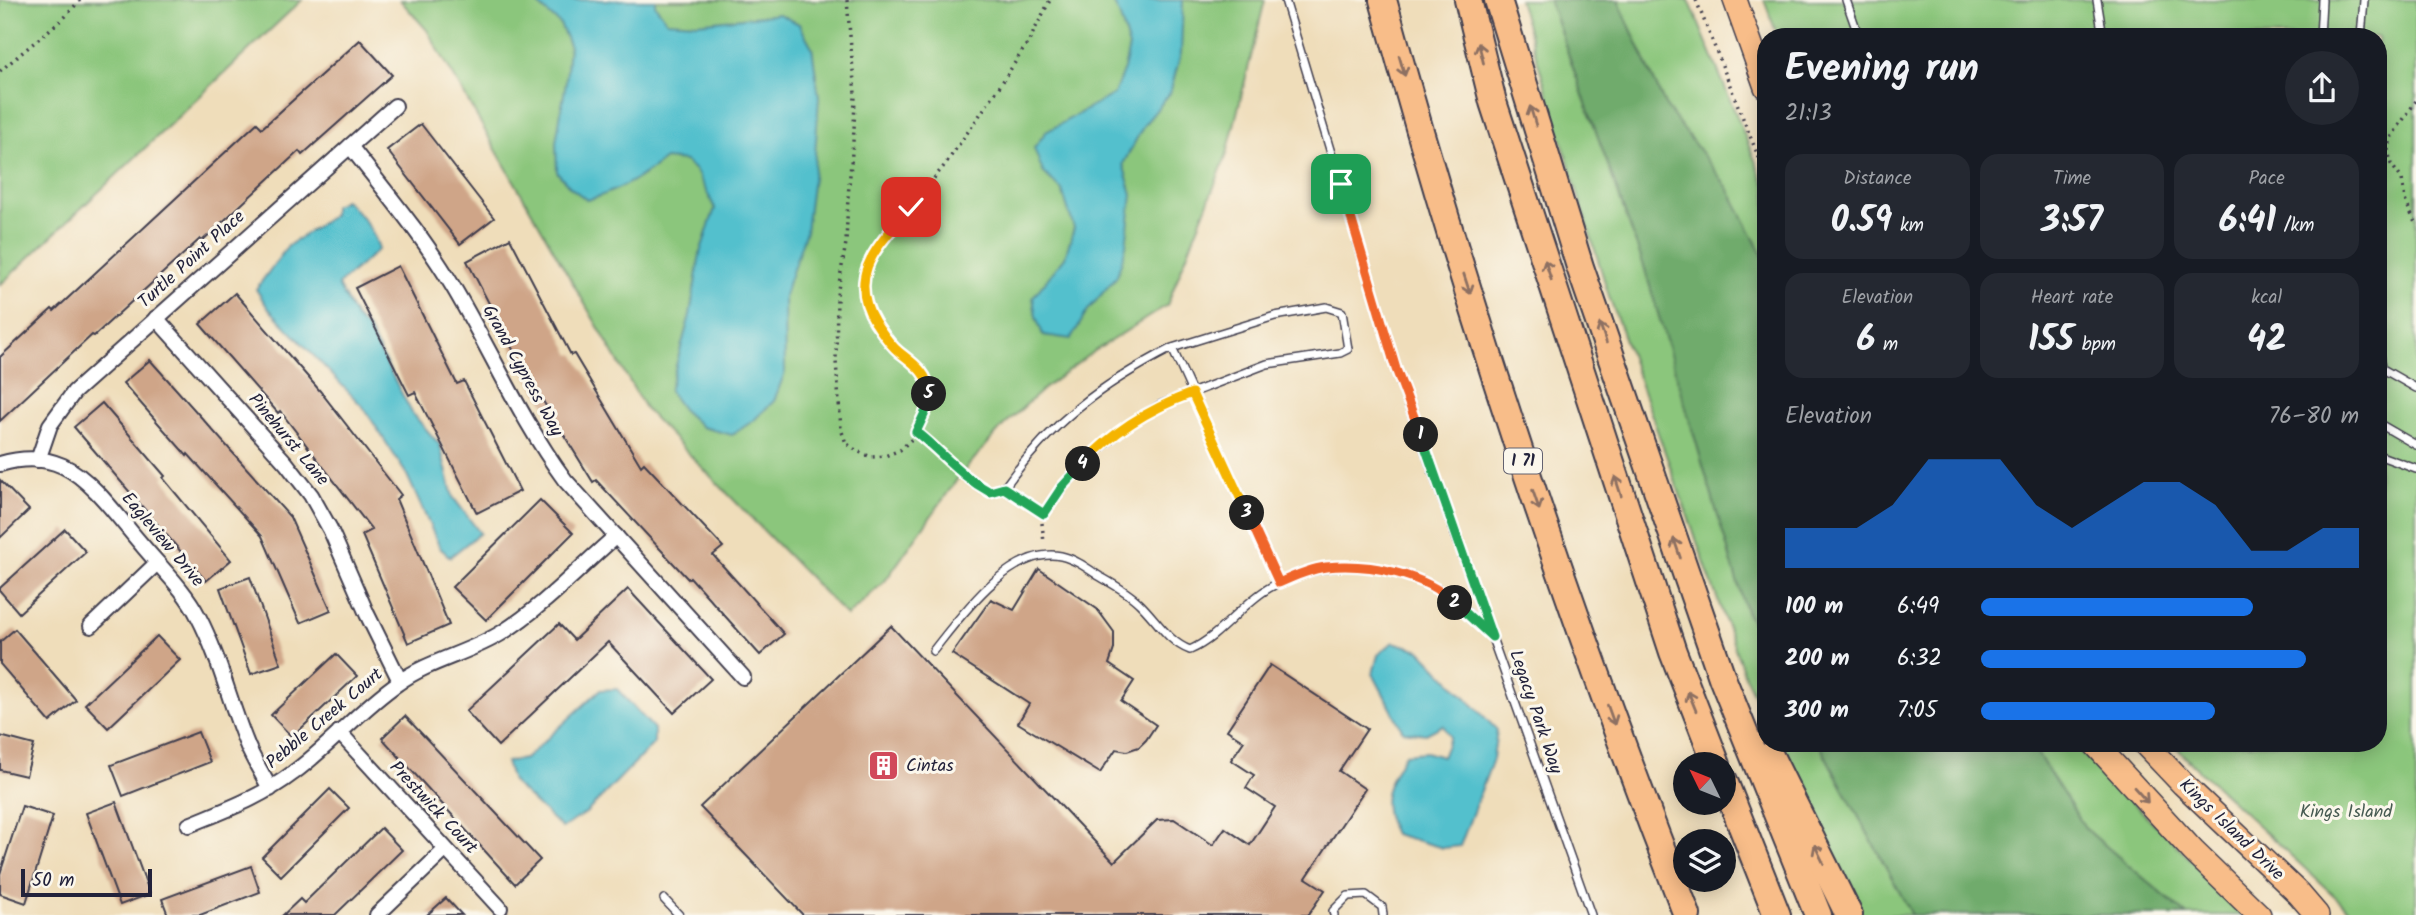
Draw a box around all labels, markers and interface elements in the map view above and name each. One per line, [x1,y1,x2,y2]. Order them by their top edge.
text: Evening run [1785,40,1979,100]
one-way arrow [1474,42,1487,65]
button: share [2285,51,2359,125]
one-way arrow [1396,54,1409,76]
text: 21:13 [1785,96,1832,132]
one-way arrow [1526,106,1539,128]
pin [1311,154,1371,214]
text: Distance [1843,164,1911,194]
text: Time [2053,164,2091,194]
text: Pace [2249,164,2285,194]
icon: arrive [1322,165,1360,203]
pin [881,177,941,237]
icon: check [892,188,930,226]
text: 0.59 [1831,194,1892,250]
text: 3:57 [2041,194,2103,250]
text: 6:41 [2219,194,2276,250]
street label: Turtle Point Place [132,204,252,316]
text: km [1892,211,1924,241]
text: /km [2276,211,2314,241]
one-way arrow [1541,259,1554,281]
one-way arrow [1462,272,1474,294]
text: Elevation [1841,283,1913,313]
text: Heart rate [2031,283,2113,313]
text: kcal [2251,283,2282,313]
street label: Grand Cypress Way [474,300,570,443]
text: 6 [1856,313,1875,369]
text: 155 [2028,313,2074,369]
text: 42 [2247,313,2286,369]
one-way arrow [1596,322,1608,344]
text: m [1875,330,1898,360]
text: bpm [2074,330,2116,360]
pin: 5 [912,376,946,412]
text: 5 [924,378,933,408]
street label: Pinehurst Lane [240,387,336,493]
text: Elevation [1785,399,1872,435]
text: 76–80 m [2269,399,2359,435]
pin: 1 [1404,418,1438,452]
text: 1 [1418,419,1423,449]
pin: 4 [1066,447,1100,482]
text: 4 [1077,448,1088,478]
road number: I 71 [1504,448,1542,474]
one-way arrow [1611,476,1624,498]
street label: Eagleview Drive [113,486,211,594]
one-way arrow [1531,489,1544,511]
pin: 3 [1230,496,1264,530]
text: 3 [1241,497,1252,527]
one-way arrow [1670,537,1682,559]
pin: 2 [1438,586,1472,620]
text: 2 [1449,587,1460,617]
text: 100 m [1785,589,1843,625]
text: 6:49 [1897,589,1939,625]
text: 200 m [1785,641,1850,677]
text: 6:32 [1897,641,1942,677]
street label: Legacy Park Way [1500,646,1570,778]
street label: Pebble Creek Court [260,660,391,777]
one-way arrow [1685,691,1698,713]
text: 300 m [1785,693,1849,729]
text: 7:05 [1897,693,1937,729]
one-way arrow [1606,704,1619,726]
building icon: Cintas [866,749,900,783]
place label: Cintas [906,752,954,781]
north arrow [1673,752,1736,816]
map controls [1673,752,1736,892]
street label: Prestwick Court [382,755,485,862]
street label: Kings Island Drive [2172,772,2290,888]
one-way arrow [2132,786,2149,803]
park label: Kings Island [2300,798,2393,827]
button: layers [1673,829,1736,892]
one-way arrow [1811,844,1825,865]
scale bar [21,866,152,898]
text: 50 m [32,866,74,896]

